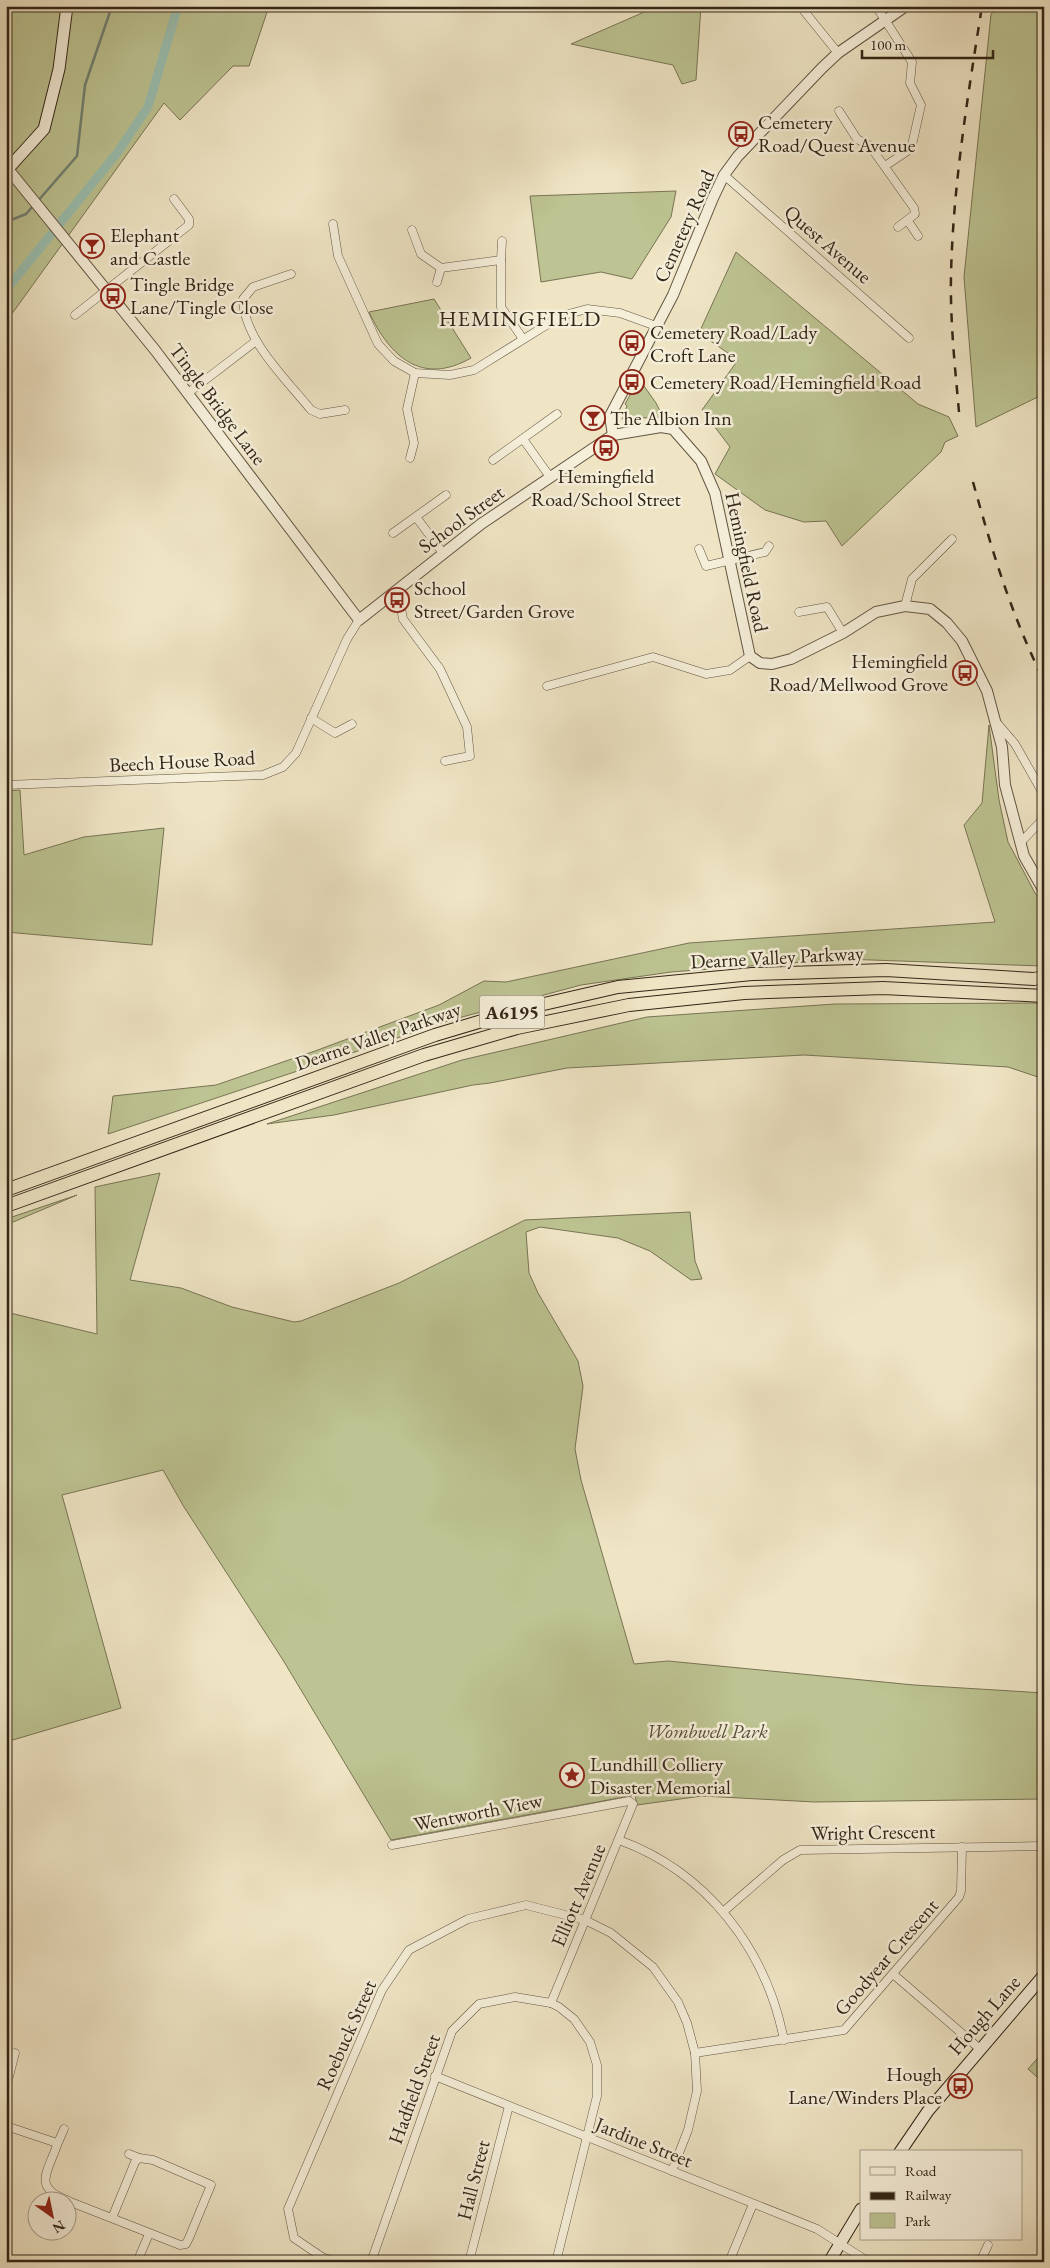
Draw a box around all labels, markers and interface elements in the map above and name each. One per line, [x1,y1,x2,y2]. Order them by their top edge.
scale bar [862,28,994,60]
text: 100 m [870,35,907,54]
place label: Cemetery Road/Quest Avenue [758,109,916,158]
bus stop icon: Cemetery Road/Quest Avenue [728,121,754,147]
street label: Cemetery Road [648,165,721,286]
street label: Quest Avenue [779,199,877,289]
place label: Elephant and Castle [110,222,190,271]
bar icon: Elephant and Castle [79,233,105,259]
place label: Tingle Bridge Lane/Tingle Close [130,271,274,320]
bus stop icon: Tingle Bridge Lane/Tingle Close [100,283,126,309]
district label: HEMINGFIELD [439,304,601,333]
place label: Cemetery Road/Lady Croft Lane [650,319,817,368]
bus stop icon: Cemetery Road/Lady Croft Lane [619,330,645,356]
street label: Tingle Bridge Lane [164,338,272,470]
bus stop icon: Cemetery Road/Hemingfield Road [619,369,645,395]
place label: Cemetery Road/Hemingfield Road [650,369,922,395]
bar icon: The Albion Inn [580,405,606,431]
place label: The Albion Inn [610,405,732,431]
bus stop icon: Hemingfield Road/School Street [593,435,619,461]
place label: Hemingfield Road/School Street [531,463,682,512]
street label: School Street [413,479,510,559]
street label: Hemingfield Road [719,490,775,635]
place label: School Street/Garden Grove [414,575,575,624]
bus stop icon: School Street/Garden Grove [384,587,410,613]
place label: Hemingfield Road/Mellwood Grove [769,648,949,697]
bus stop icon: Hemingfield Road/Mellwood Grove [952,660,978,686]
street label: Beech House Road [108,744,257,778]
street label: Dearne Valley Parkway [690,939,865,975]
street label: Dearne Valley Parkway [292,995,464,1077]
road number: A6195 [480,996,544,1028]
park label: Wombwell Park [646,1718,768,1744]
place label: Lundhill Colliery Disaster Memorial [590,1751,731,1800]
place icon: Lundhill Colliery Disaster Memorial [559,1762,585,1788]
street label: Wentworth View [411,1787,545,1837]
street label: Wright Crescent [810,1818,936,1846]
street label: Elliott Avenue [545,1839,611,1951]
street label: Goodyear Crescent [828,1893,944,2021]
street label: Hough Lane [942,1969,1026,2060]
street label: Roebuck Street [310,1975,382,2094]
street label: Hadfield Street [382,2030,446,2148]
place label: Hough Lane/Winders Place [788,2061,942,2110]
bus stop icon: Hough Lane/Winders Place [947,2073,973,2099]
street label: Jardine Street [590,2110,697,2174]
street label: Hall Street [450,2137,496,2223]
legend [860,2150,1022,2240]
text: Road [905,2161,937,2180]
text: Railway [905,2185,952,2204]
north arrow [28,2190,78,2240]
text: Park [905,2211,932,2230]
text: N [49,2216,69,2238]

